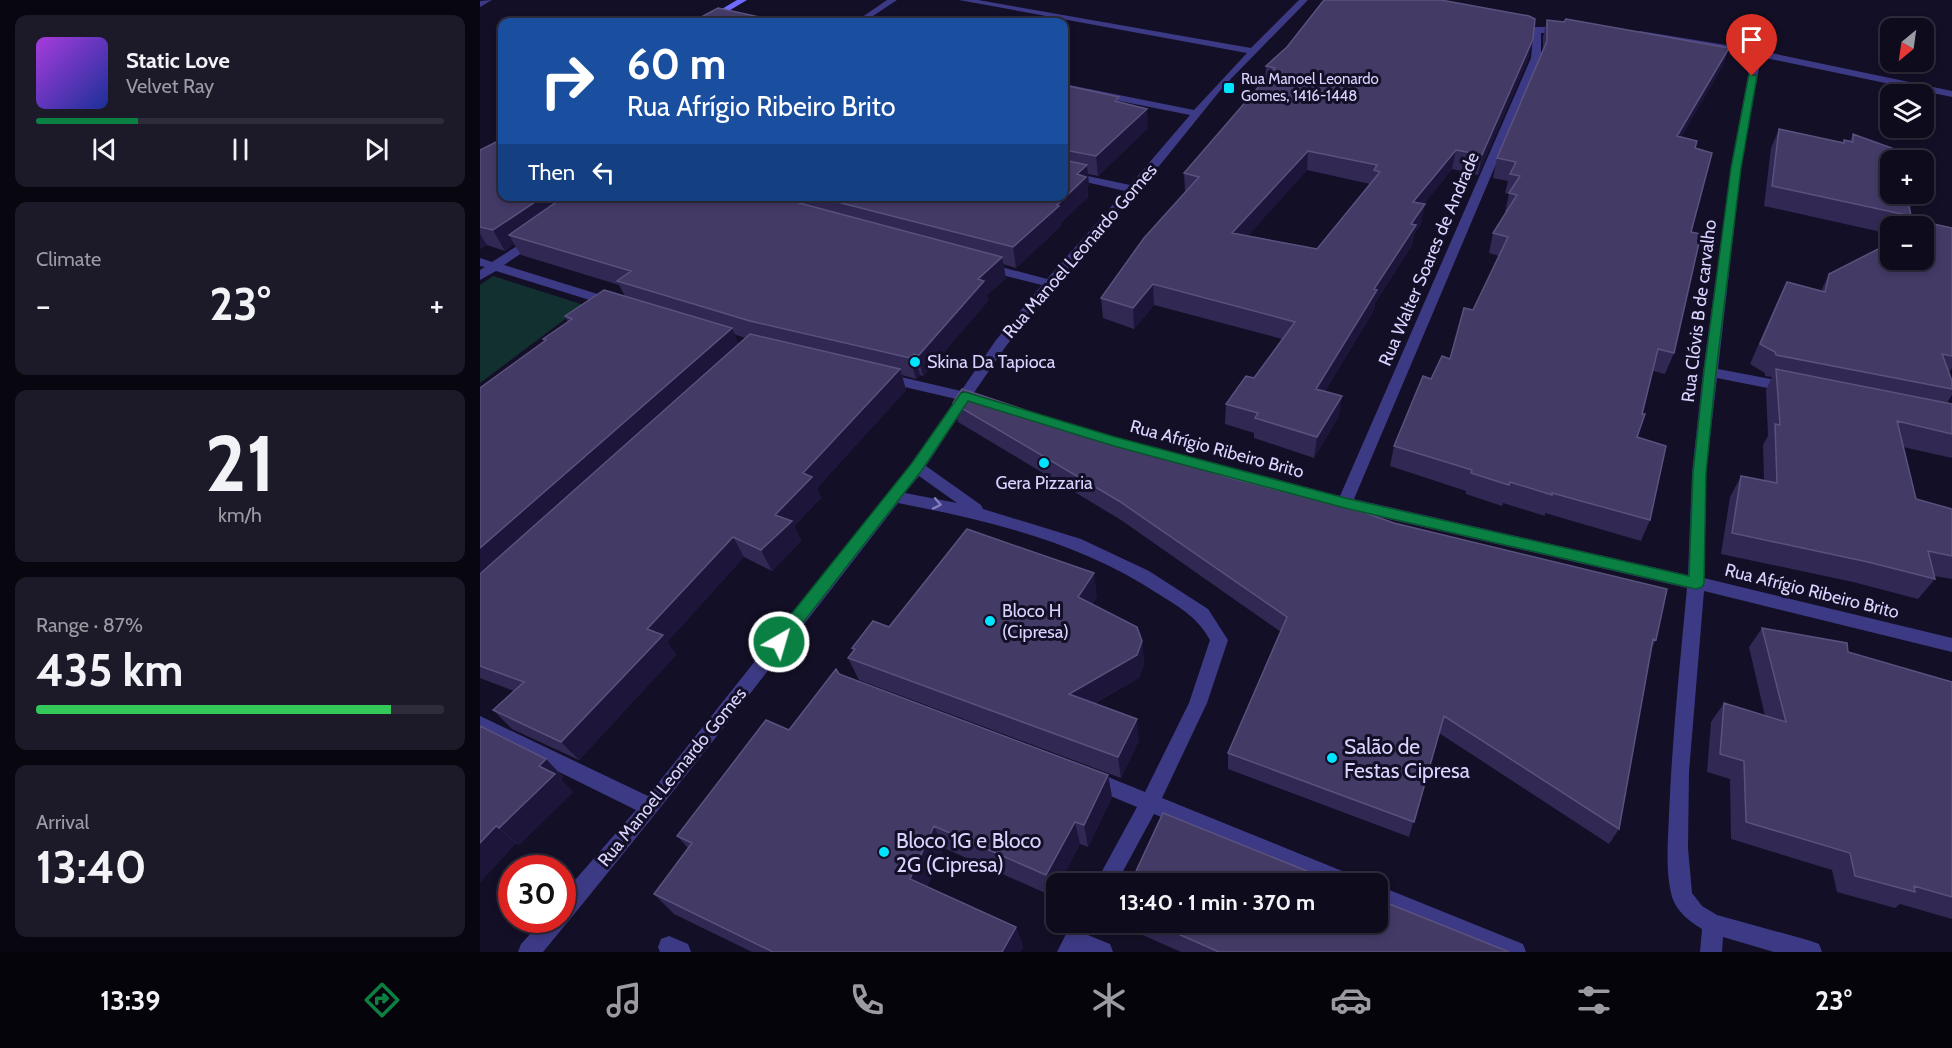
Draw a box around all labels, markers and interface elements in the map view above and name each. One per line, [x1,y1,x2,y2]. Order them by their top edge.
pin [1726,14,1777,76]
north arrow [1880,18,1934,72]
map controls [1880,18,1934,270]
icon: arrive [1735,23,1768,56]
text: 60 m [627,38,726,90]
icon: right [528,42,606,120]
text: Static Love [126,47,230,74]
place label: Rua Manoel Leonardo Gomes, 1416-1448 [1241,70,1379,105]
text: Velvet Ray [126,74,214,98]
marker: Rua Manoel Leonardo Gomes, 1416-1448 [1222,81,1236,95]
button: layers [1880,84,1934,138]
text: Rua Afrígio Ribeiro Brito [627,90,896,123]
icon: previous [88,133,121,166]
icon: pause [224,133,257,166]
icon: next [360,133,393,166]
street label: Rua Walter Soares de Andrade [1374,149,1484,369]
button: + [1880,150,1934,204]
icon: left [587,156,620,189]
text: Then [528,159,575,186]
street label: Rua Manoel Leonardo Gomes [998,159,1162,343]
button: − [1880,216,1934,270]
street label: Rua Clóvis B de carvalho [1677,218,1721,404]
text: Climate [36,247,101,271]
text: 23° [209,277,271,331]
text: − [36,285,51,325]
text: + [429,285,444,325]
place label: Skina Da Tapioca [927,351,1056,373]
marker: Skina Da Tapioca [908,355,922,369]
street label: Rua Afrígio Ribeiro Brito [1128,415,1306,483]
text: 21 [205,416,275,511]
marker: Gera Pizzaria [1037,456,1051,470]
place label: Gera Pizzaria [995,472,1093,494]
one-way arrow [931,497,941,510]
text: km/h [218,503,262,527]
street label: Rua Afrígio Ribeiro Brito [1722,559,1902,623]
place label: Bloco H (Cipresa) [1002,600,1069,643]
position arrow [747,610,811,674]
text: Range · 87% [36,613,143,637]
marker: Bloco H (Cipresa) [983,614,997,628]
text: 435 km [36,643,183,697]
street label: Rua Manoel Leonardo Gomes [593,683,751,871]
place label: Salão de Festas Cipresa [1344,734,1470,783]
marker: Salão de Festas Cipresa [1325,751,1339,765]
text: Arrival [36,810,89,834]
place label: Bloco 1G e Bloco 2G (Cipresa) [896,828,1041,877]
text: 13:40 [36,840,147,894]
marker: Bloco 1G e Bloco 2G (Cipresa) [877,845,891,859]
speed limit sign: 30 [498,855,576,933]
text: 13:40 · 1 min · 370 m [1119,889,1315,916]
icon: directions [361,979,403,1021]
icon: music [603,979,645,1021]
icon: phone [846,979,888,1021]
icon: climate [1088,979,1130,1021]
icon: car [1330,979,1372,1021]
icon: filters [1573,979,1615,1021]
text: 13:39 [100,984,160,1017]
text: 23° [1815,984,1852,1017]

